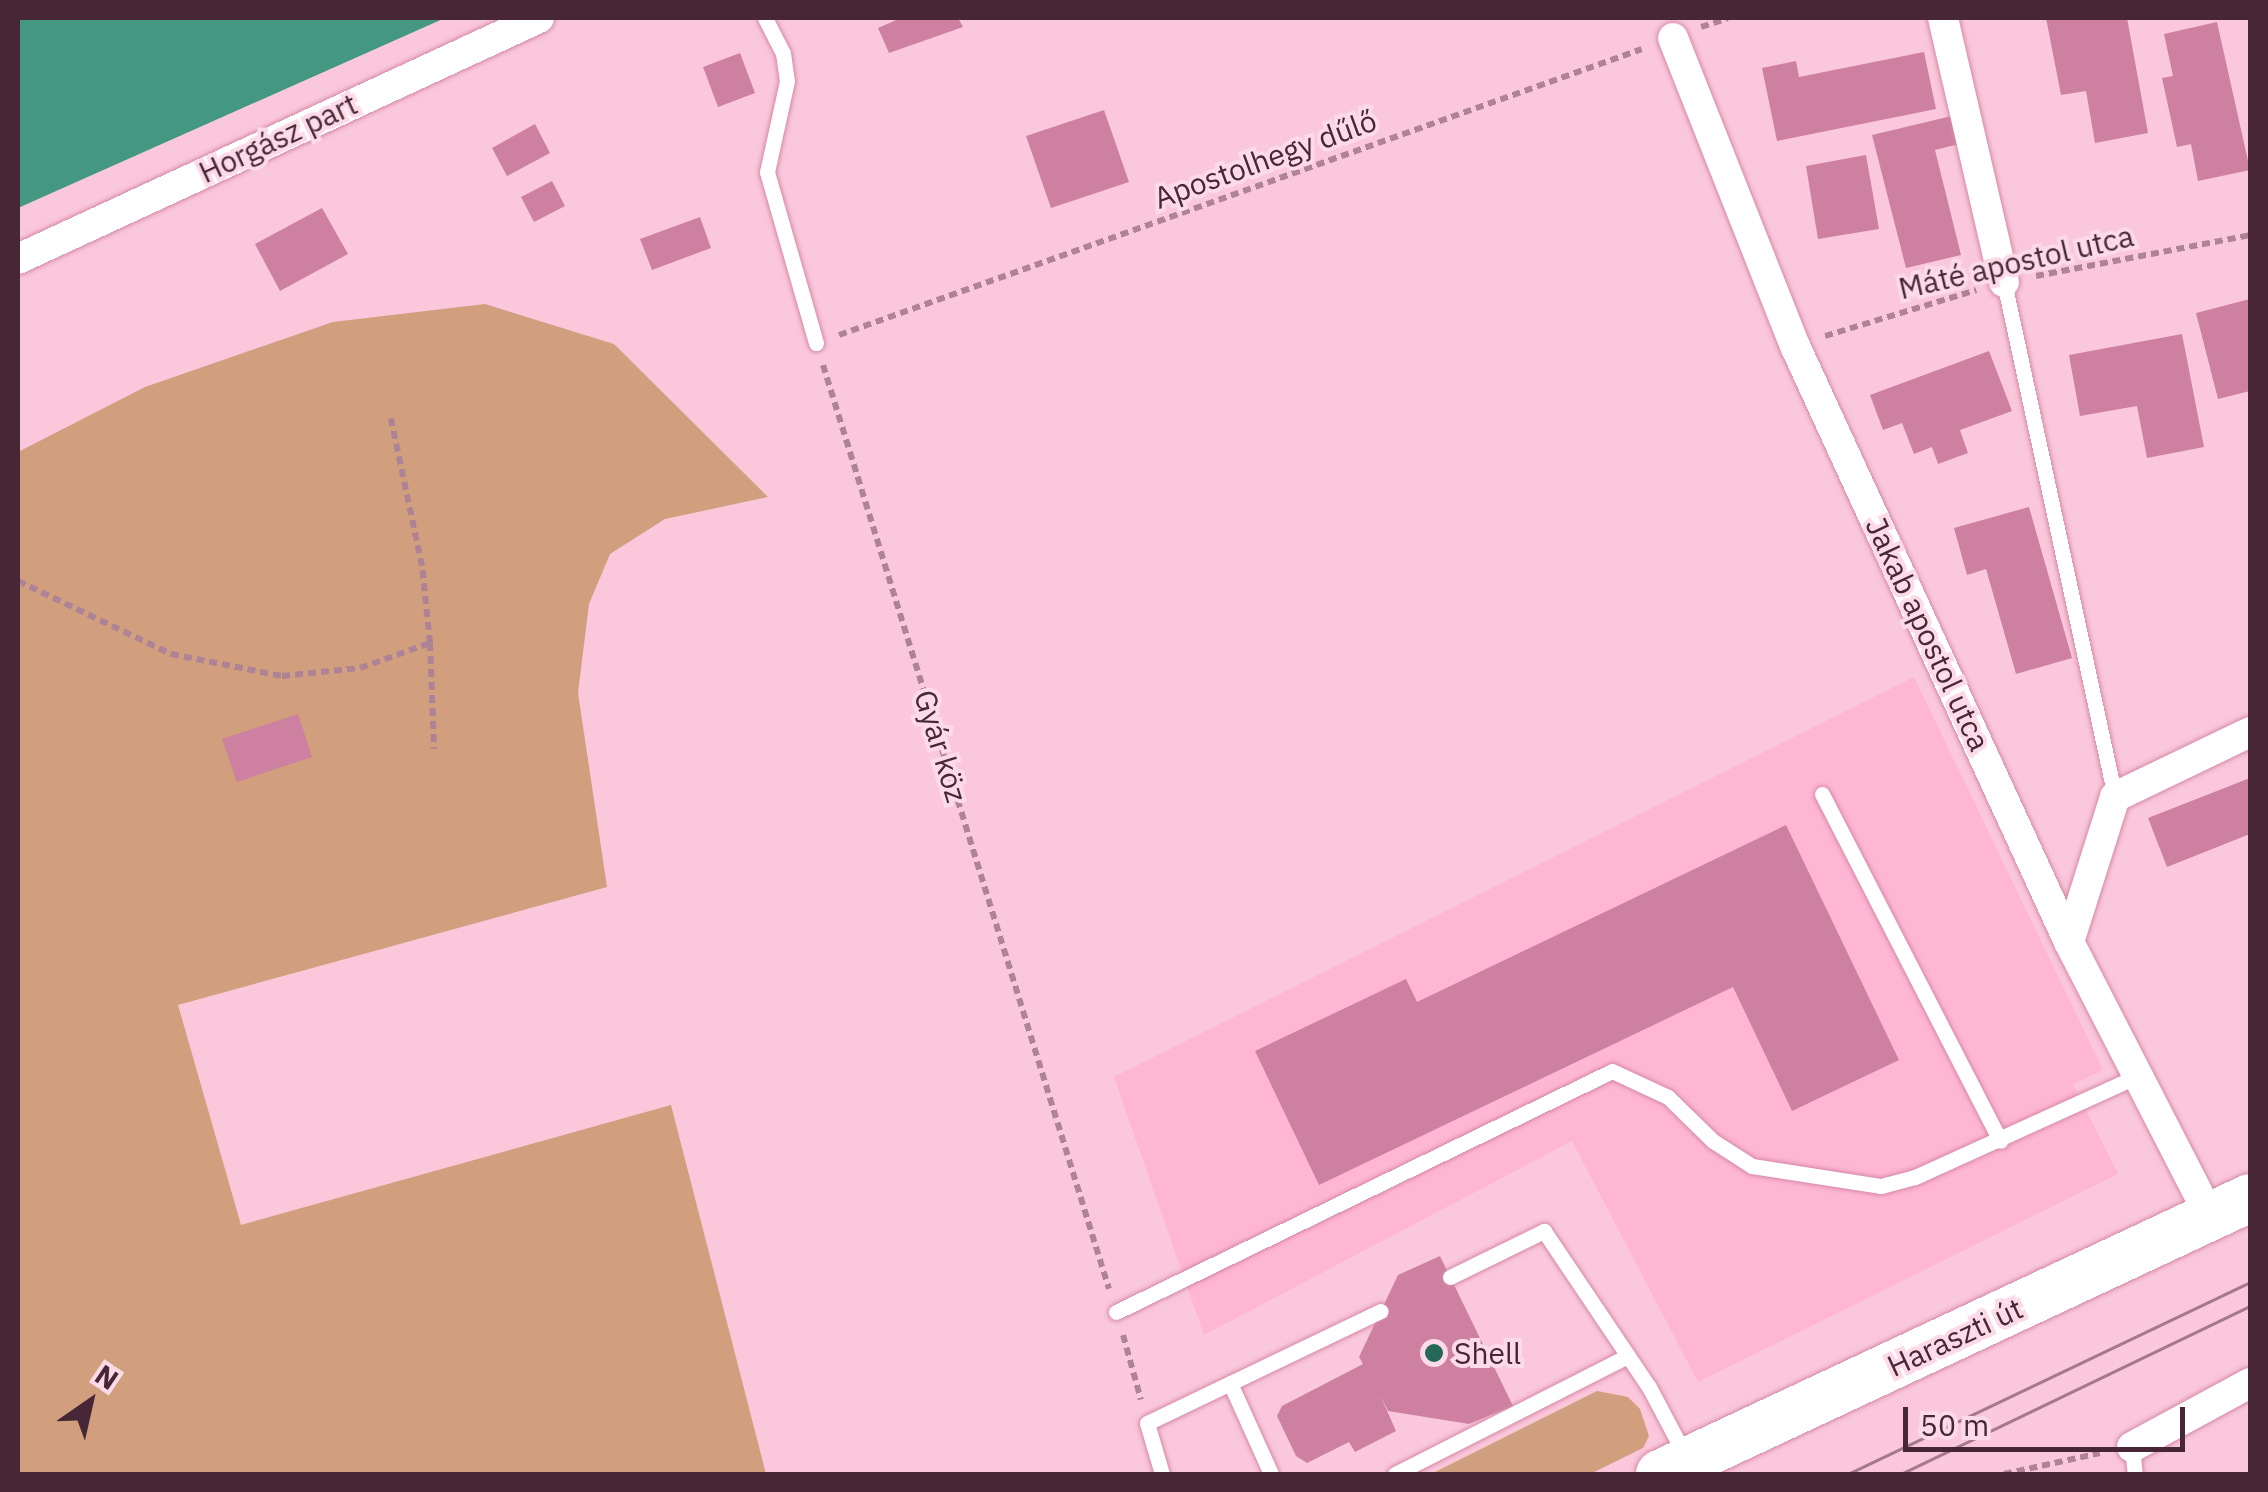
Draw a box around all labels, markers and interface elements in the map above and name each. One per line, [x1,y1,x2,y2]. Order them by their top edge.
street label: Horgász part [193,86,363,190]
street label: Apostolhegy dűlő [1149,102,1381,216]
street label: Máté apostol utca [1895,217,2137,307]
street label: Jakab apostol utca [1858,512,1998,756]
street label: Gyár köz [907,686,975,806]
street label: Haraszti út [1882,1290,2028,1384]
place label: Shell [1454,1335,1521,1371]
marker: Shell [1423,1342,1445,1364]
north arrow [40,1352,140,1452]
text: N [88,1356,126,1398]
scale bar [1908,1387,2190,1449]
text: 50 m [1920,1405,1989,1444]

